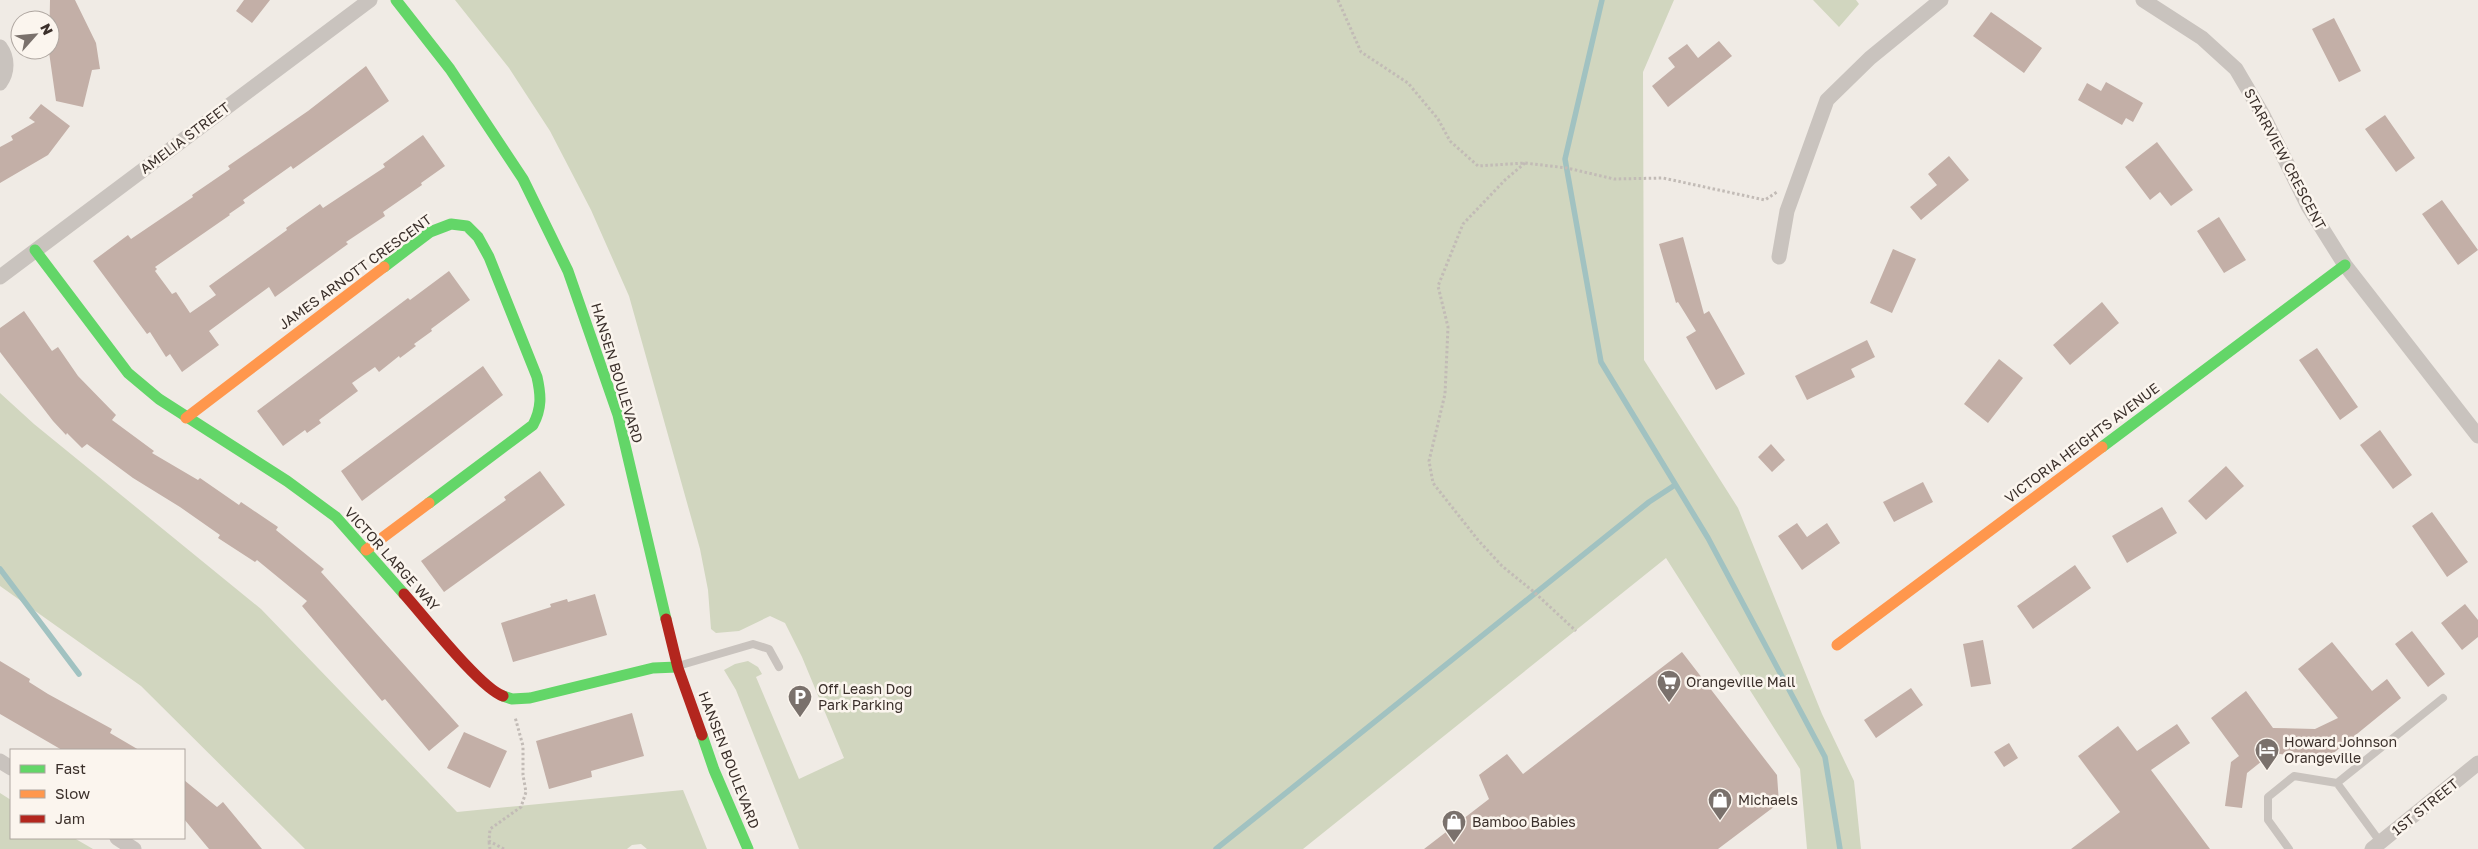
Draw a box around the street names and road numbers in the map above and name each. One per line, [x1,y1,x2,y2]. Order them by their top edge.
street label: STARRVIEW CRESCENT [2241,85,2330,233]
street label: AMELIA STREET [136,98,233,177]
street label: JAMES ARNOTT CRESCENT [275,210,435,333]
street label: HANSEN BOULEVARD [588,301,647,445]
street label: VICTORIA HEIGHTS AVENUE [2001,379,2162,506]
street label: VICTOR LARGE WAY [341,503,443,614]
street label: HANSEN BOULEVARD [695,689,764,831]
street label: 1ST STREET [2388,774,2462,839]

